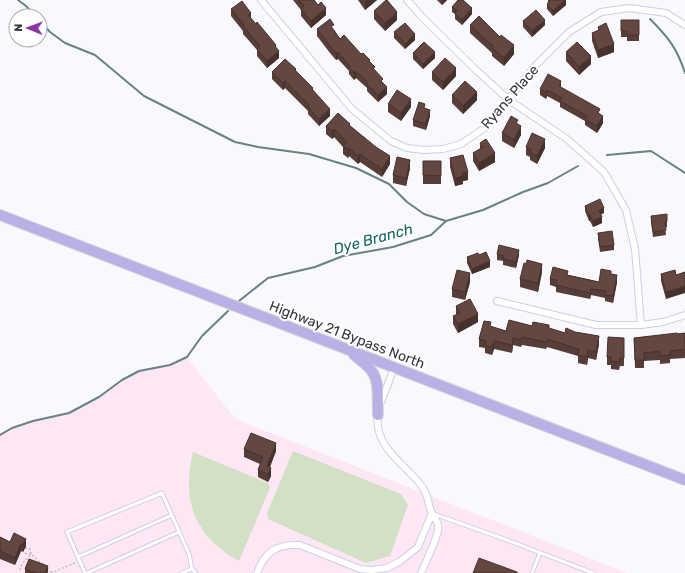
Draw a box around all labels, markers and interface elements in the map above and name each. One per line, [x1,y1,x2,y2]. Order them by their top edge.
north arrow [8,8,48,48]
text: N [12,24,25,32]
street label: Ryans Place [478,61,542,132]
water label: Dye Branch [331,220,415,258]
street label: Highway 21 Bypass North [267,297,427,373]

